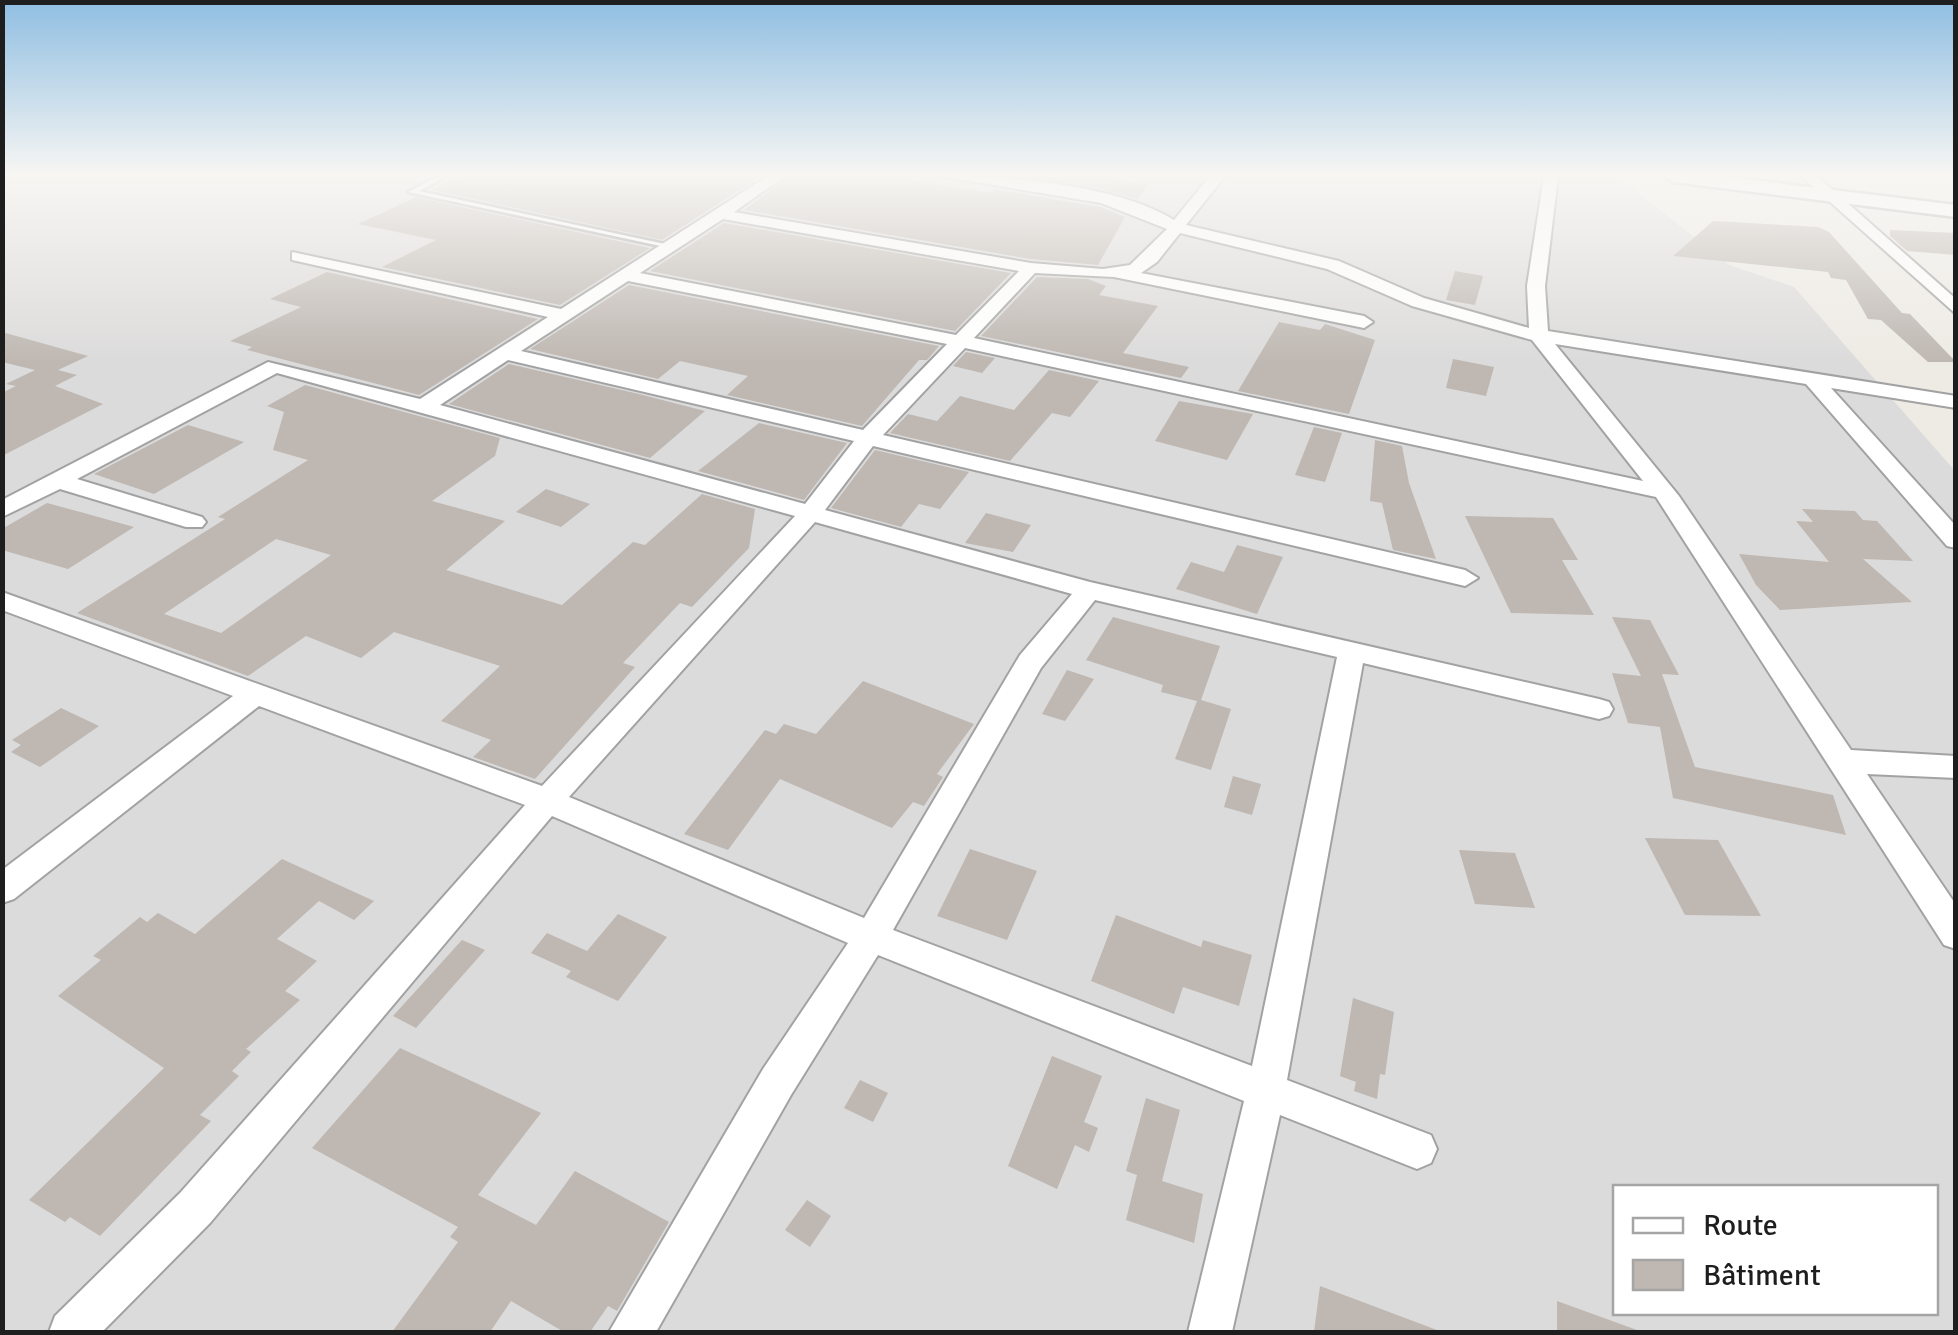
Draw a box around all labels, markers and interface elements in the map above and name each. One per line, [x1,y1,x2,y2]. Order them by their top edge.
legend [1613,1185,1938,1315]
text: Route [1703,1207,1778,1244]
text: Bâtiment [1703,1257,1821,1294]

